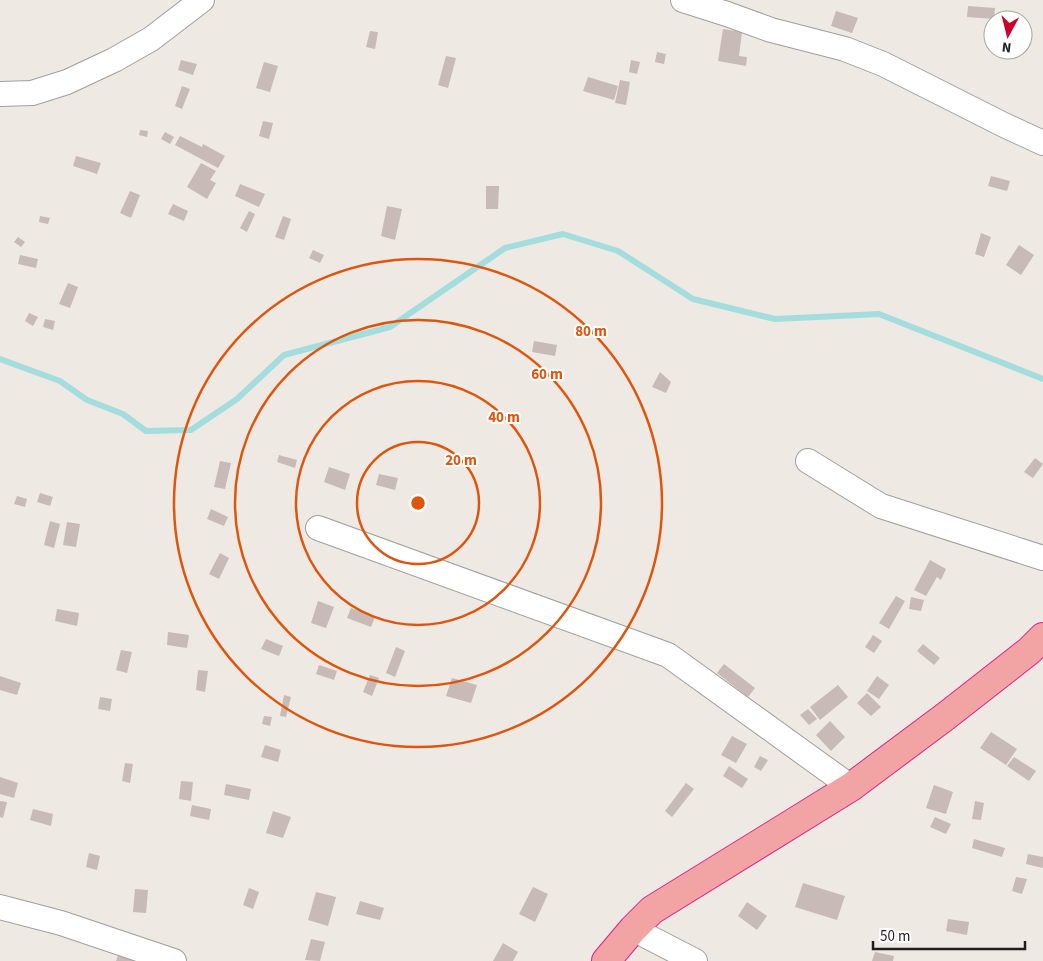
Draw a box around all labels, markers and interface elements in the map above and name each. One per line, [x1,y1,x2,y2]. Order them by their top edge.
north arrow [983,10,1033,60]
text: N [1001,36,1012,57]
text: 80 m [575,321,607,342]
text: 60 m [531,364,563,385]
text: 40 m [488,407,520,428]
text: 20 m [445,450,477,471]
centre of rings [409,494,427,512]
scale bar [873,918,1026,950]
text: 50 m [880,926,910,947]

